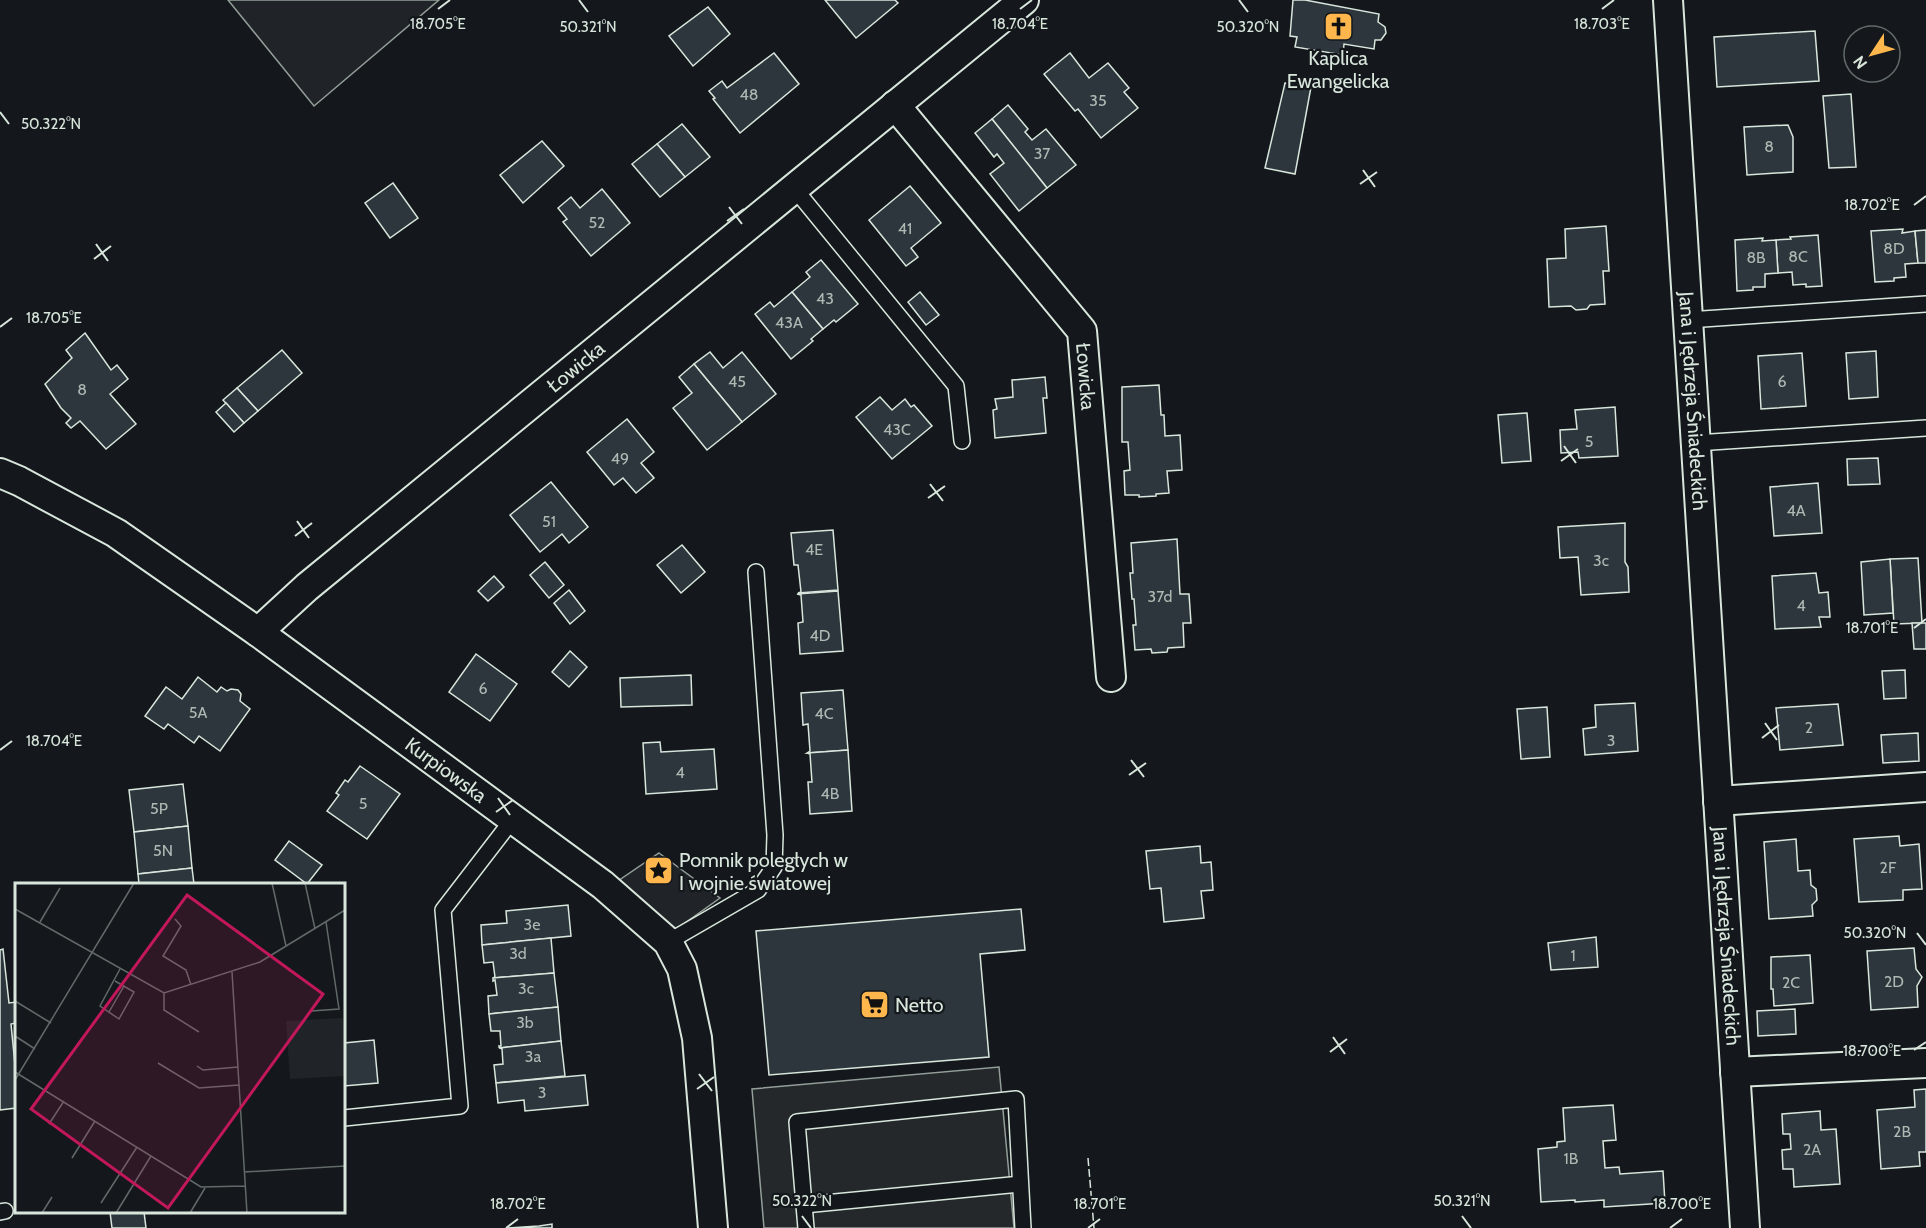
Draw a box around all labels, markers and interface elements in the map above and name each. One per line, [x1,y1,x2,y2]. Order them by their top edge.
church icon: Kaplica Ewangelicka [1322,11,1354,43]
text: 18.705°E [410,15,466,33]
text: 18.704°E [992,15,1048,33]
text: 18.703°E [1574,15,1630,33]
text: 50.321°N [559,18,617,36]
text: 50.320°N [1217,18,1279,36]
north arrow [1842,24,1902,84]
place label: Kaplica Ewangelicka [1287,46,1390,93]
text: N [1849,52,1871,73]
house number: 48 [740,85,758,104]
house number: 35 [1089,91,1107,110]
text: 50.322°N [21,115,81,133]
house number: 8 [1764,137,1774,156]
house number: 37 [1034,144,1050,163]
text: 18.702°E [1844,196,1900,214]
house number: 52 [588,213,606,232]
house number: 41 [898,219,912,238]
house number: 8D [1883,239,1905,258]
house number: 8C [1788,247,1808,266]
house number: 8B [1746,248,1766,267]
house number: 43 [816,289,834,308]
street label: Jana i Jędrzeja Śniadeckich [1674,290,1712,512]
text: 18.705°E [26,309,82,327]
house number: 43A [775,313,803,332]
street label: Łowicka [542,336,610,397]
street label: Łowicka [1071,342,1101,411]
house number: 45 [728,372,746,391]
house number: 6 [1777,372,1787,391]
house number: 8 [77,380,87,399]
house number: 43C [883,420,911,439]
house number: 5 [1585,432,1593,451]
house number: 49 [611,449,629,468]
house number: 4A [1786,501,1806,520]
house number: 51 [542,512,556,531]
house number: 4E [805,540,823,559]
house number: 3c [1593,551,1609,570]
house number: 37d [1148,587,1172,606]
house number: 4 [1796,596,1806,615]
text: 18.701°E [1846,619,1898,637]
house number: 4D [810,626,830,645]
house number: 6 [478,679,488,698]
house number: 5A [189,703,207,722]
house number: 4C [814,704,834,723]
house number: 2 [1805,718,1813,737]
house number: 3 [1607,731,1615,750]
text: 18.704°E [26,732,82,750]
street label: Kurpiowska [401,732,492,808]
house number: 4 [675,763,685,782]
house number: 4B [821,784,840,803]
house number: 5 [359,794,367,813]
house number: 5P [150,799,168,818]
street label: Jana i Jędrzeja Śniadeckich [1708,825,1746,1046]
house number: 5N [153,841,173,860]
place label: Pomnik poległych w I wojnie światowej [679,848,849,895]
place icon: Pomnik poległych w I wojnie światowej [642,855,674,887]
house number: 2F [1880,858,1897,877]
inset map [15,883,345,1213]
house number: 3e [524,915,540,934]
text: 50.320°N [1844,924,1906,942]
house number: 3d [509,944,527,963]
house number: 1 [1570,946,1576,965]
house number: 2D [1884,972,1904,991]
house number: 2C [1782,973,1800,992]
house number: 3c [518,979,534,998]
supermarket icon: Netto [858,989,890,1021]
place label: Netto [895,993,943,1017]
house number: 3b [516,1013,534,1032]
text: 18.700°E [1843,1042,1901,1060]
house number: 3a [525,1047,541,1066]
house number: 3 [538,1083,546,1102]
house number: 2B [1893,1122,1911,1141]
house number: 2A [1803,1140,1821,1159]
house number: 1B [1564,1149,1579,1168]
text: 50.322°N [772,1192,832,1210]
text: 50.321°N [1433,1192,1491,1210]
text: 18.702°E [490,1195,546,1213]
text: 18.701°E [1074,1195,1126,1213]
text: 18.700°E [1653,1195,1711,1213]

